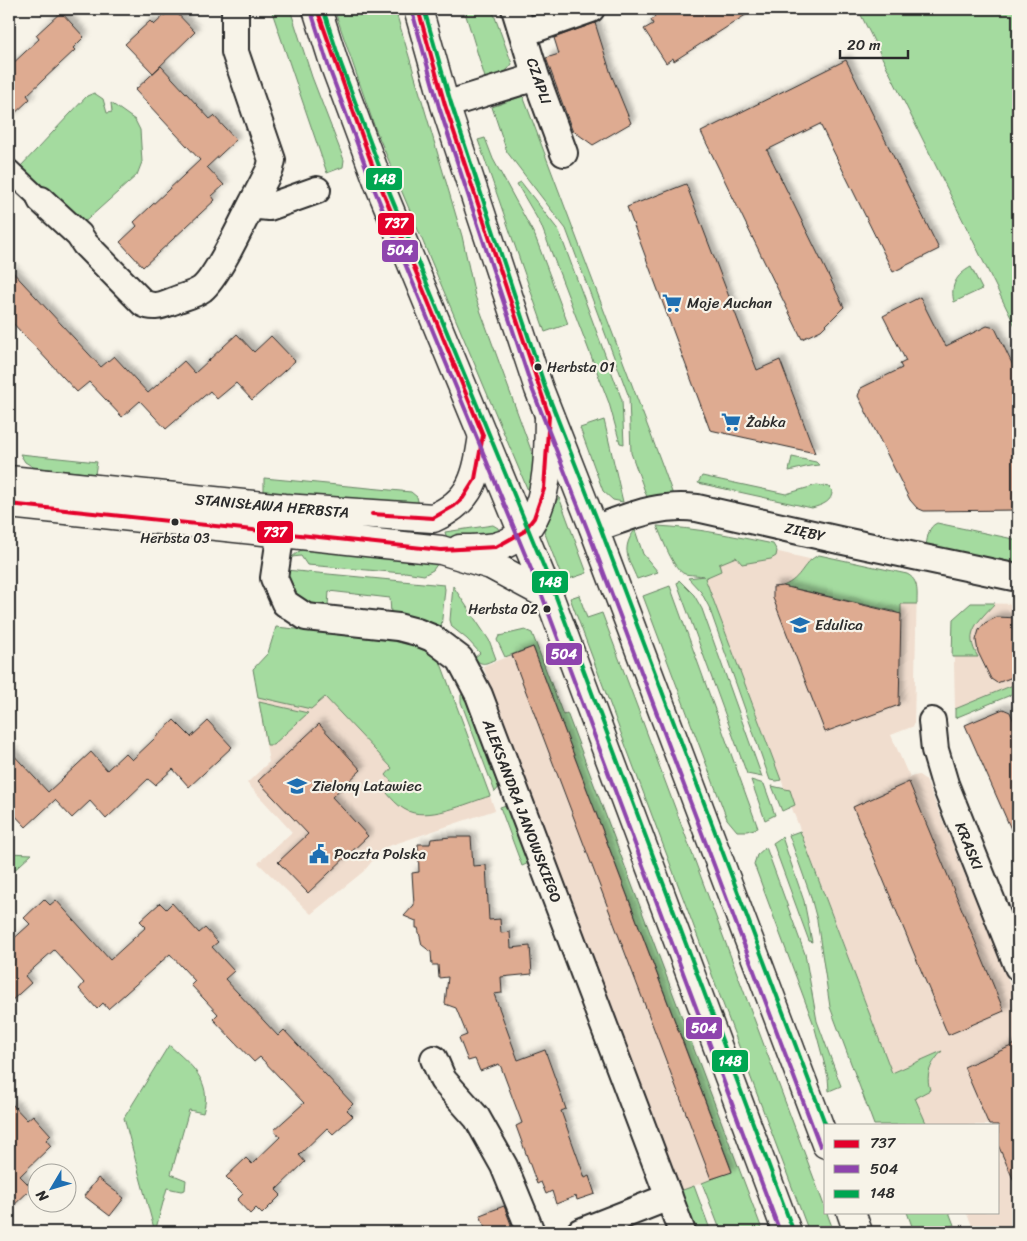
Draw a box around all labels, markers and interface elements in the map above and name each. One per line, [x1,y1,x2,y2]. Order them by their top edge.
scale bar [840,28,907,60]
text: 20 m [847,32,881,58]
street label: CZAPLI [519,54,559,108]
line badge: 148 [365,167,403,191]
text: 148 [372,167,396,192]
text: 737 [384,211,409,236]
line badge: 737 [377,212,415,236]
text: 504 [387,238,413,263]
line badge: 504 [381,239,419,263]
place label: Moje Auchan [687,290,772,316]
supermarket icon: Moje Auchan [661,292,683,314]
place label: Herbsta 01 [547,355,615,380]
marker: Herbsta 01 [533,362,543,372]
place label: Żabka [746,409,786,435]
supermarket icon: Żabka [720,411,742,433]
street label: STANISŁAWA HERBSTA [194,486,350,526]
street label: ZIĘBY [782,515,829,549]
marker: Herbsta 03 [170,517,180,527]
line badge: 737 [256,520,294,544]
text: 737 [263,520,288,545]
place label: Herbsta 03 [140,526,210,551]
line badge: 148 [531,570,569,594]
text: 148 [538,570,562,595]
place label: Herbsta 02 [468,597,538,622]
marker: Herbsta 02 [542,604,552,614]
place label: Edulica [815,612,863,638]
school or university icon: Edulica [789,614,811,636]
line badge: 504 [545,642,583,666]
text: 504 [551,642,577,667]
street label: ALEKSANDRA JANOWSKIEGO [475,714,569,907]
place label: Zielony Latawiec [312,773,422,799]
school or university icon: Zielony Latawiec [286,775,308,797]
street label: KRASKI [948,818,991,874]
place label: Poczta Polska [334,841,426,867]
public building icon: Poczta Polska [308,843,330,865]
line badge: 504 [685,1016,723,1040]
text: 504 [691,1016,717,1041]
line badge: 148 [711,1049,749,1073]
text: 148 [718,1049,742,1074]
legend [824,1124,1000,1214]
text: 737 [870,1130,897,1156]
text: 504 [870,1156,898,1182]
north arrow [28,1164,78,1214]
text: 148 [870,1180,895,1206]
text: N [29,1184,56,1208]

